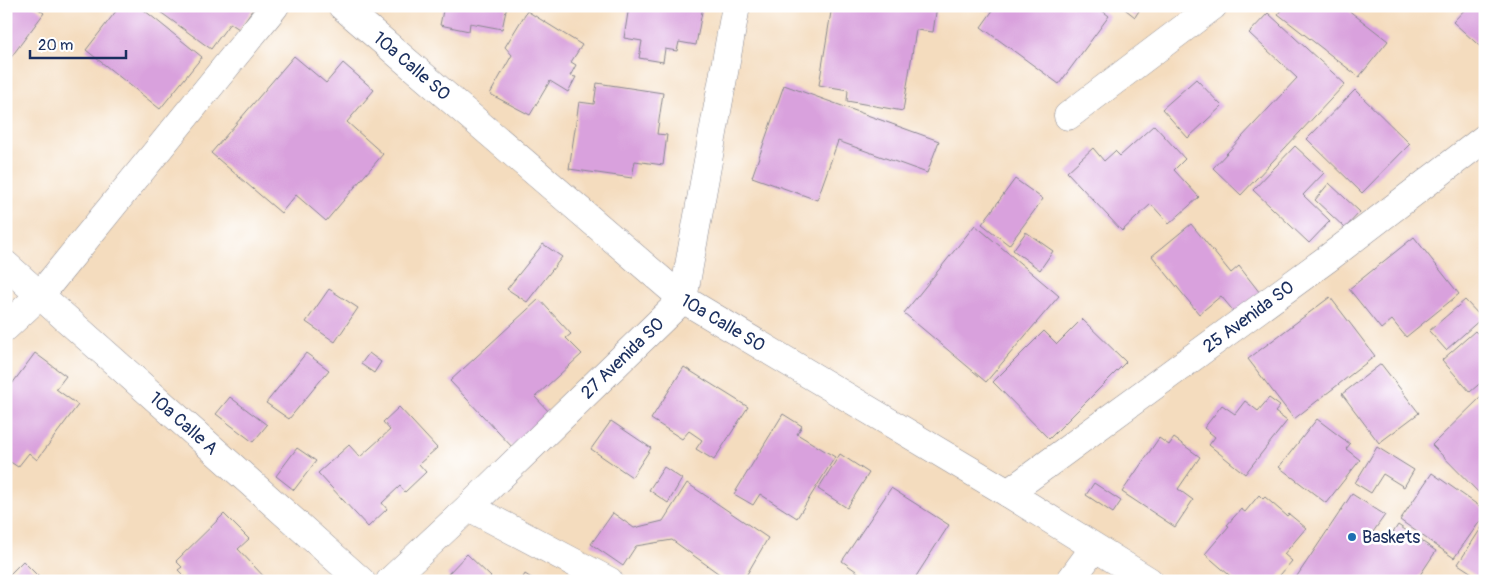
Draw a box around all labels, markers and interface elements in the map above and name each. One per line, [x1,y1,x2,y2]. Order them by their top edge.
street label: 10a Calle SO [368,26,455,105]
scale bar [30,28,126,60]
text: 20 m [38,36,73,55]
street label: 25 Avenida SO [1198,276,1298,358]
street label: 10a Calle SO [676,289,769,357]
street label: 27 Avenida SO [576,312,669,404]
street label: 10a Calle A [145,387,223,460]
place label: Baskets [1362,526,1420,549]
marker: Baskets [1346,531,1358,543]

